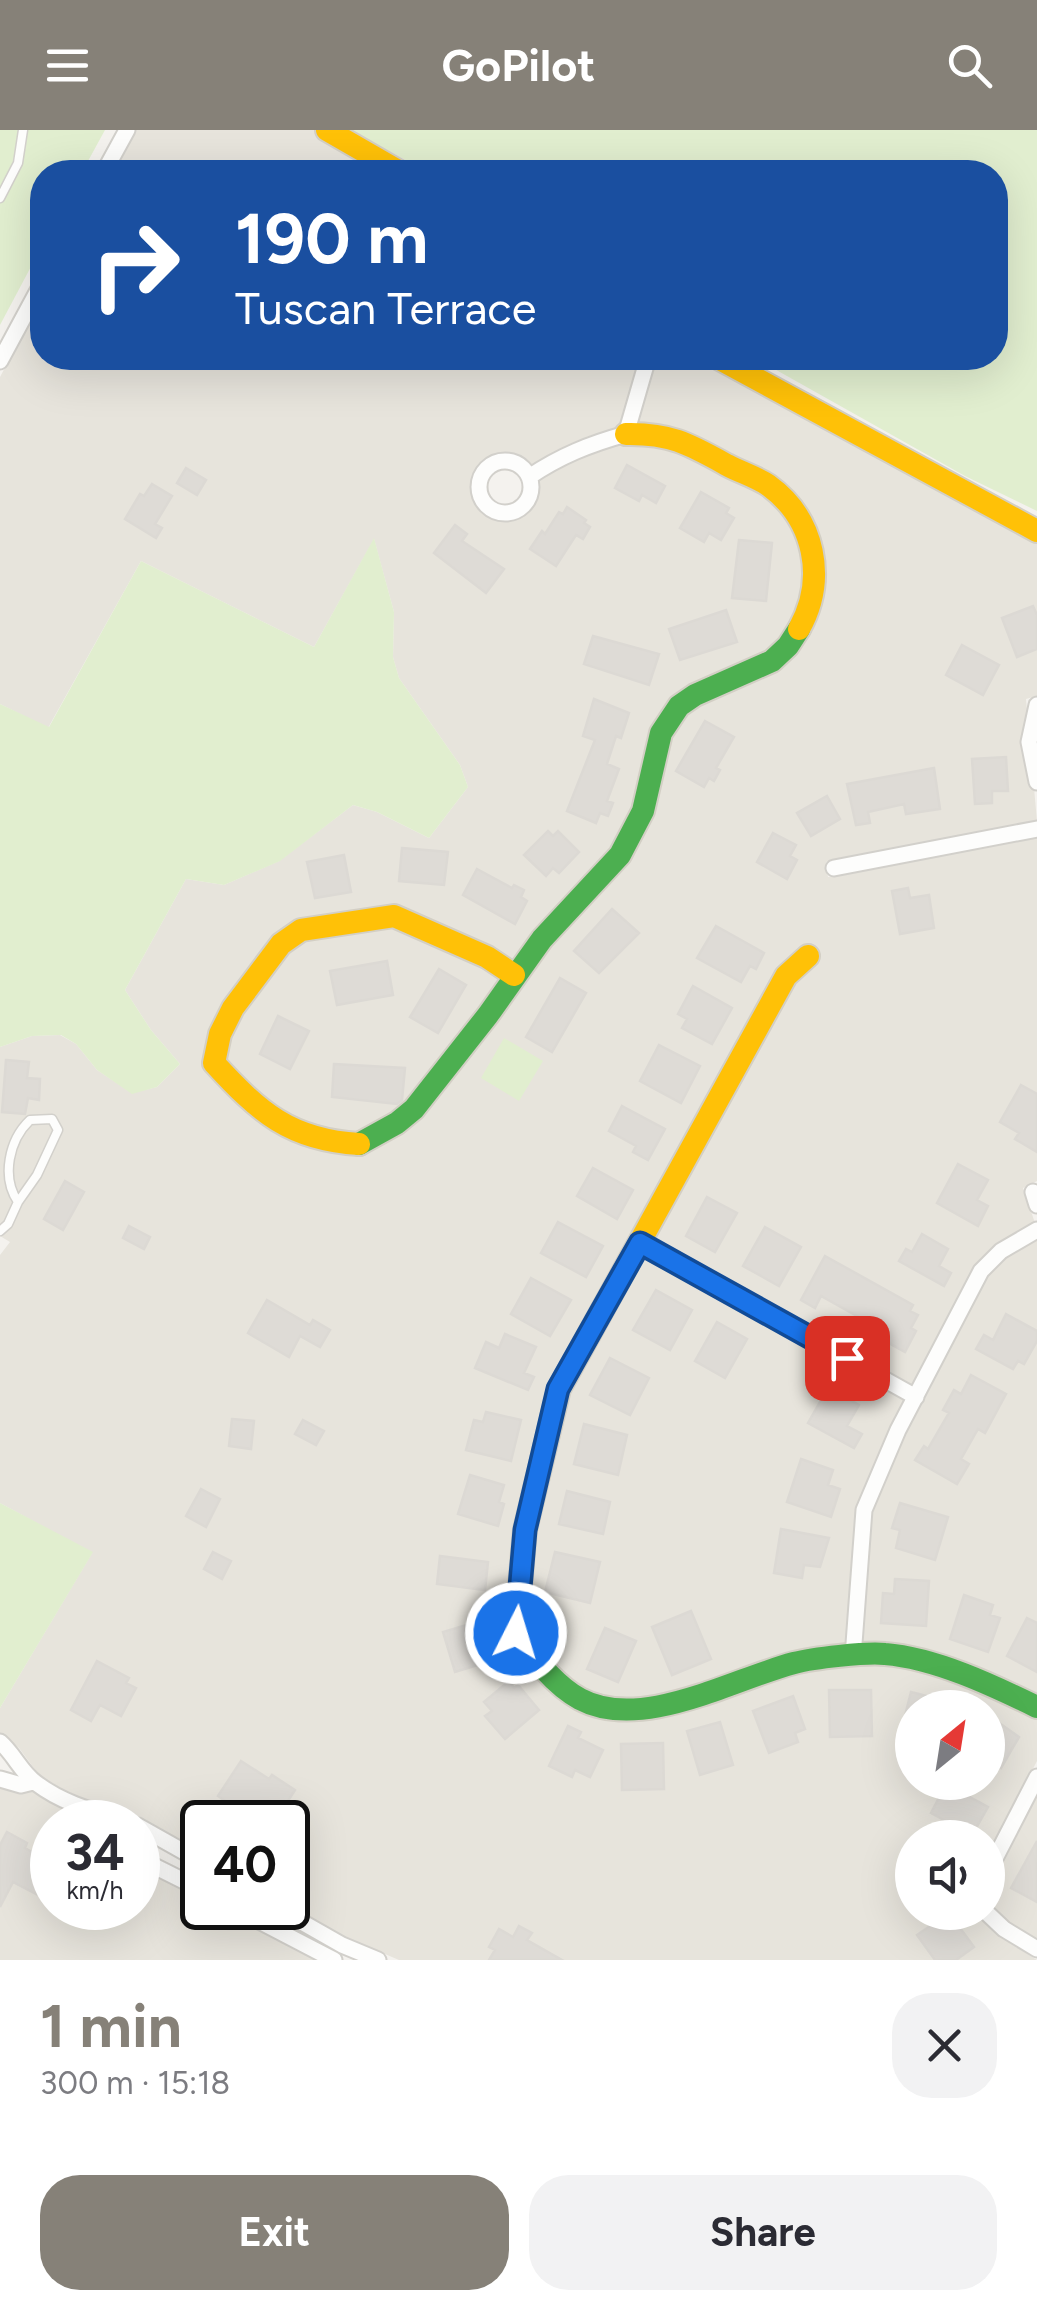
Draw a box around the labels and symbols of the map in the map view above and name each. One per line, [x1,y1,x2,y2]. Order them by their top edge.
pin [805,1316,890,1401]
position arrow [464,1581,568,1685]
north arrow [895,1690,1005,1800]
speed limit sign: 40 [180,1800,310,1930]

